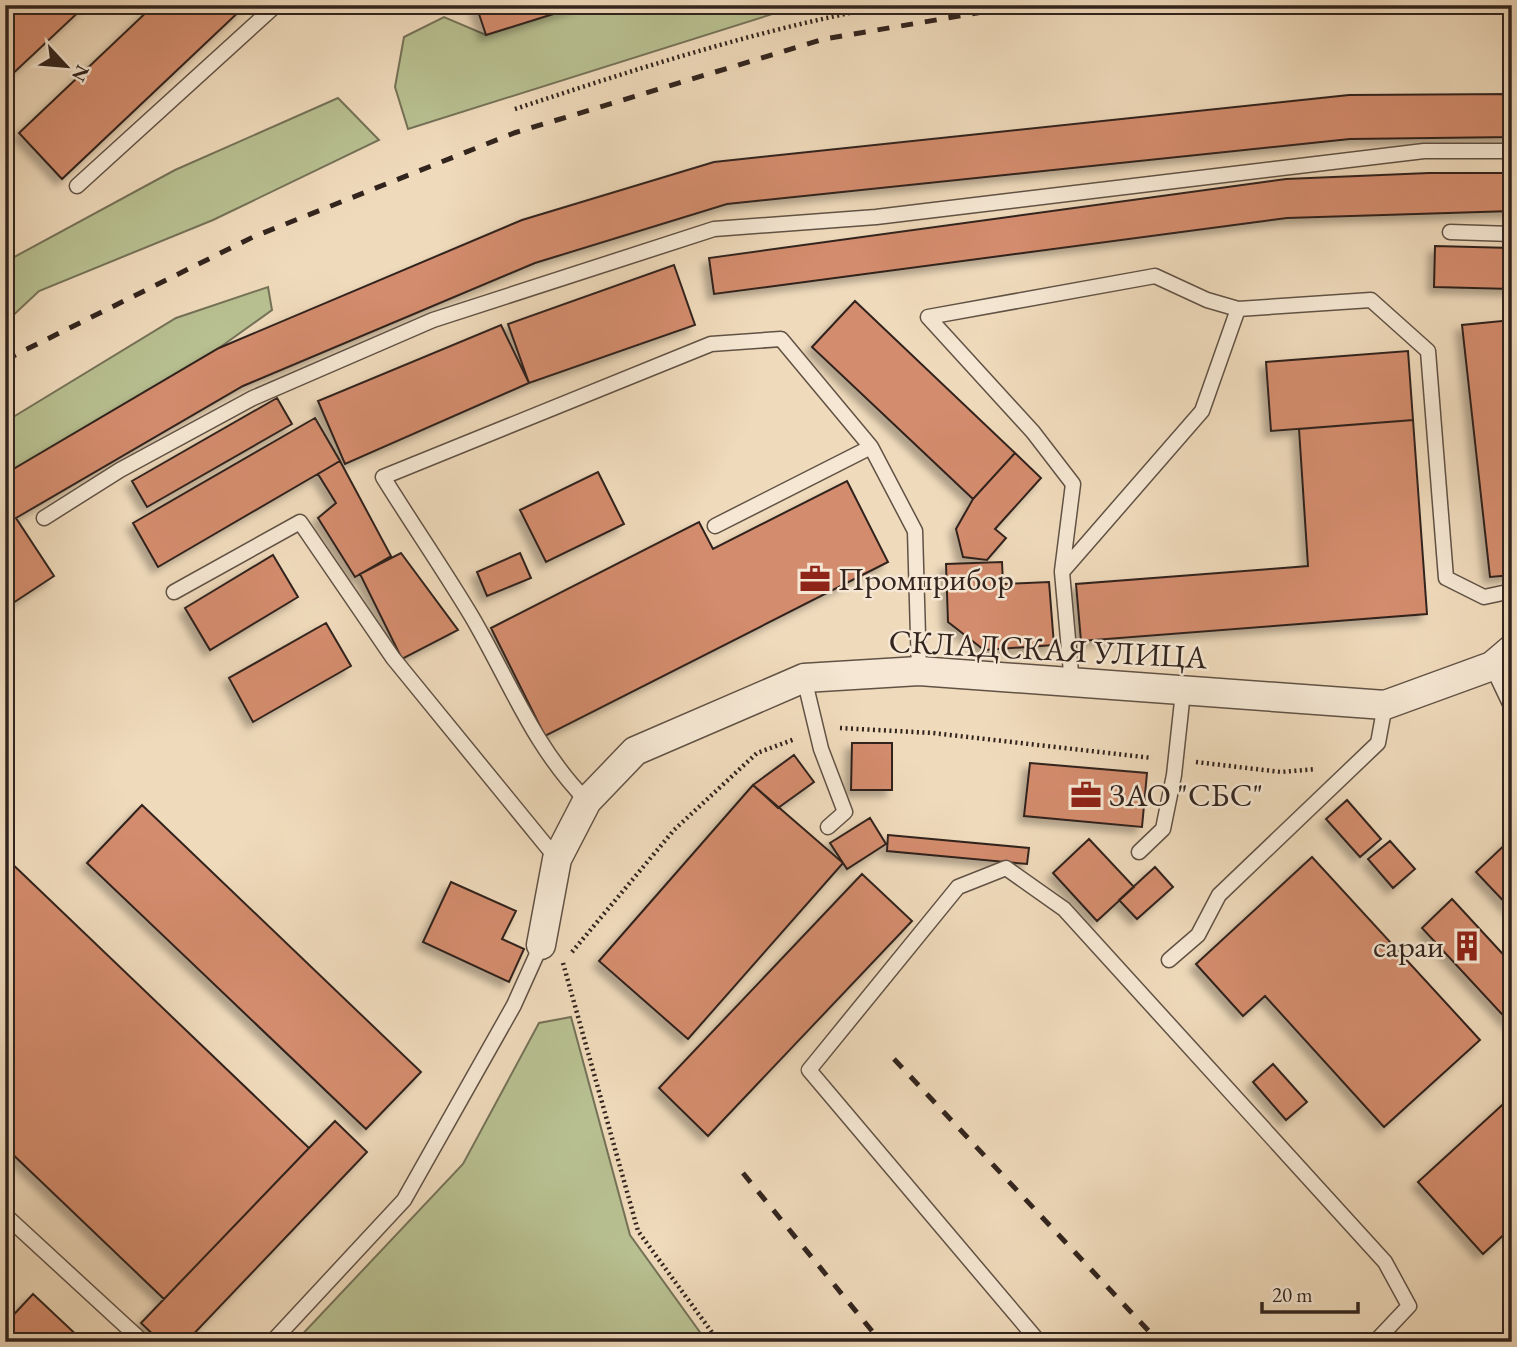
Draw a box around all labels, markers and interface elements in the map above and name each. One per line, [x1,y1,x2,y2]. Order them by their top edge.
north arrow [32,32,102,102]
text: N [66,61,95,86]
place label: Промприбор [838,558,1014,600]
office icon: Промприбор [798,562,832,596]
street label: СКЛАДСКАЯ УЛИЦА [888,620,1209,678]
place label: ЗАО "СБС" [1109,774,1263,816]
office icon: ЗАО "СБС" [1069,778,1103,812]
place label: сараи [1373,925,1444,967]
building icon: сараи [1450,929,1484,963]
scale bar [1262,1270,1358,1314]
text: 20 m [1272,1281,1313,1308]

